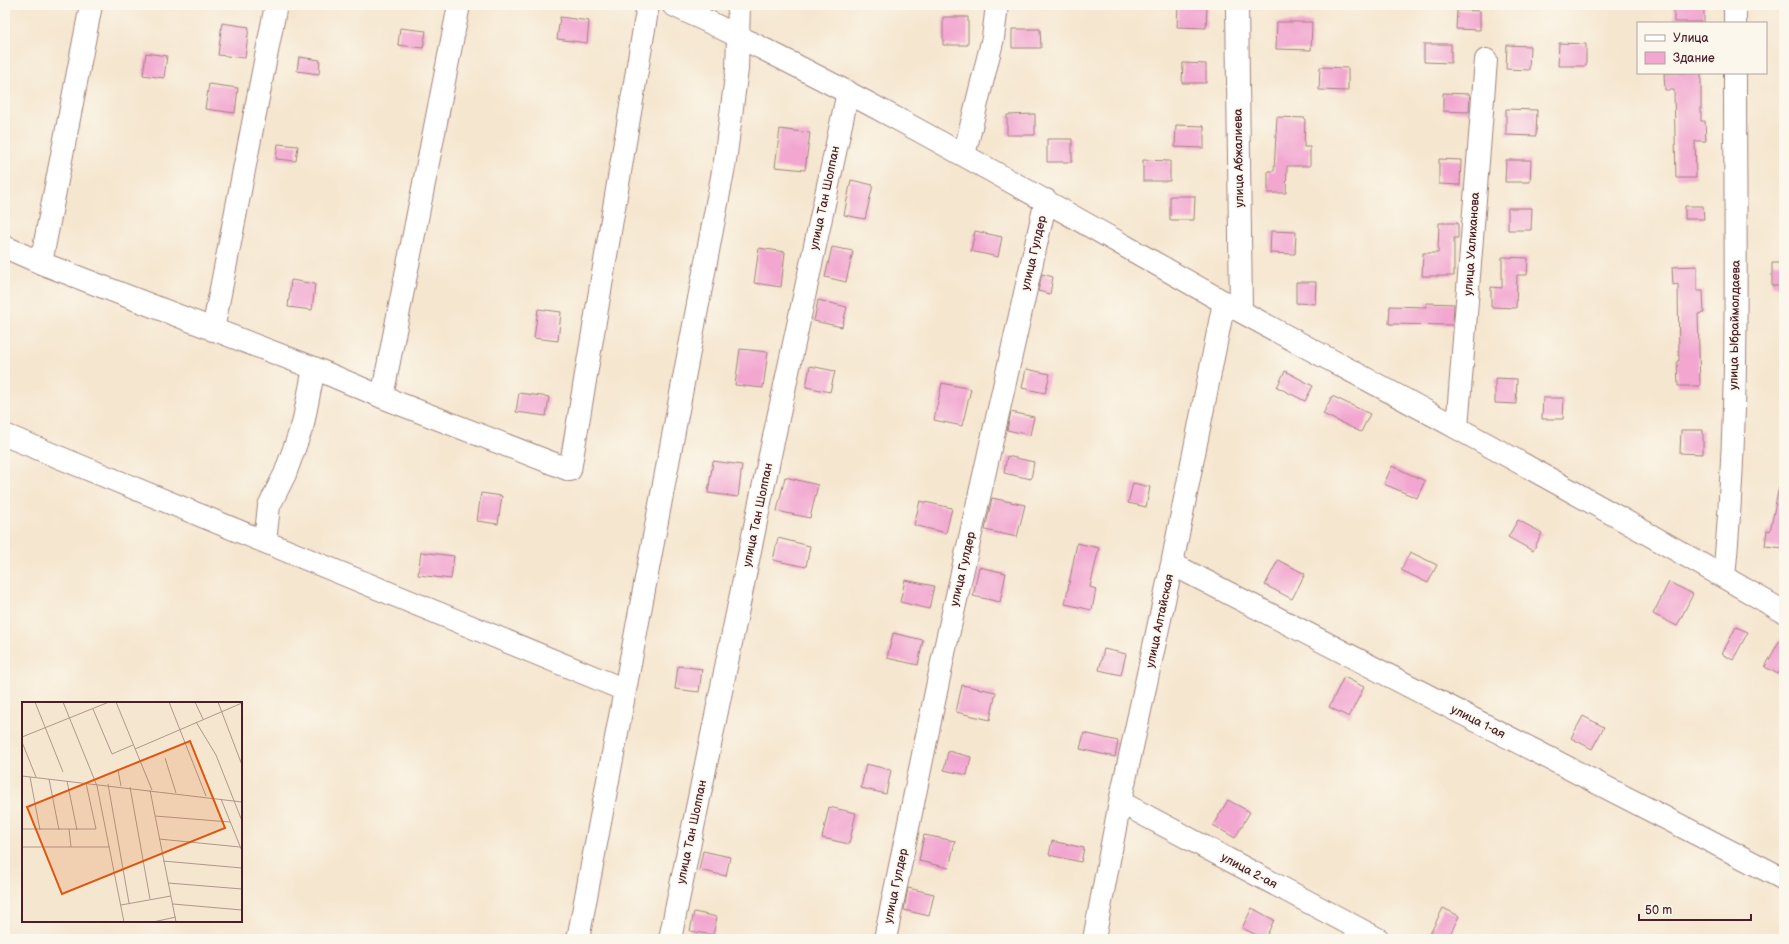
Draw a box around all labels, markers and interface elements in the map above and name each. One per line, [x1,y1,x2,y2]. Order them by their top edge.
legend [1637,22,1767,74]
text: Улица [1673,31,1709,46]
text: Здание [1673,51,1715,66]
street label: улица Абжалиева [1231,108,1247,208]
street label: улица Тан Шолпан [807,145,843,251]
street label: улица Уалиханова [1461,192,1483,296]
street label: улица Гулдер [1018,214,1050,292]
street label: улица Ыбраймолдаева [1726,260,1744,390]
street label: улица Тан Шолпан [740,462,776,568]
street label: улица Гулдер [947,530,979,608]
street label: улица Алтайская [1143,572,1177,669]
inset map [22,702,242,922]
street label: улица 1-ая [1448,702,1508,742]
street label: улица Тан Шолпан [674,779,710,885]
street label: улица Гулдер [881,847,911,925]
street label: улица 2-ая [1218,850,1280,892]
scale bar [1639,896,1751,922]
text: 50 m [1645,903,1672,918]

